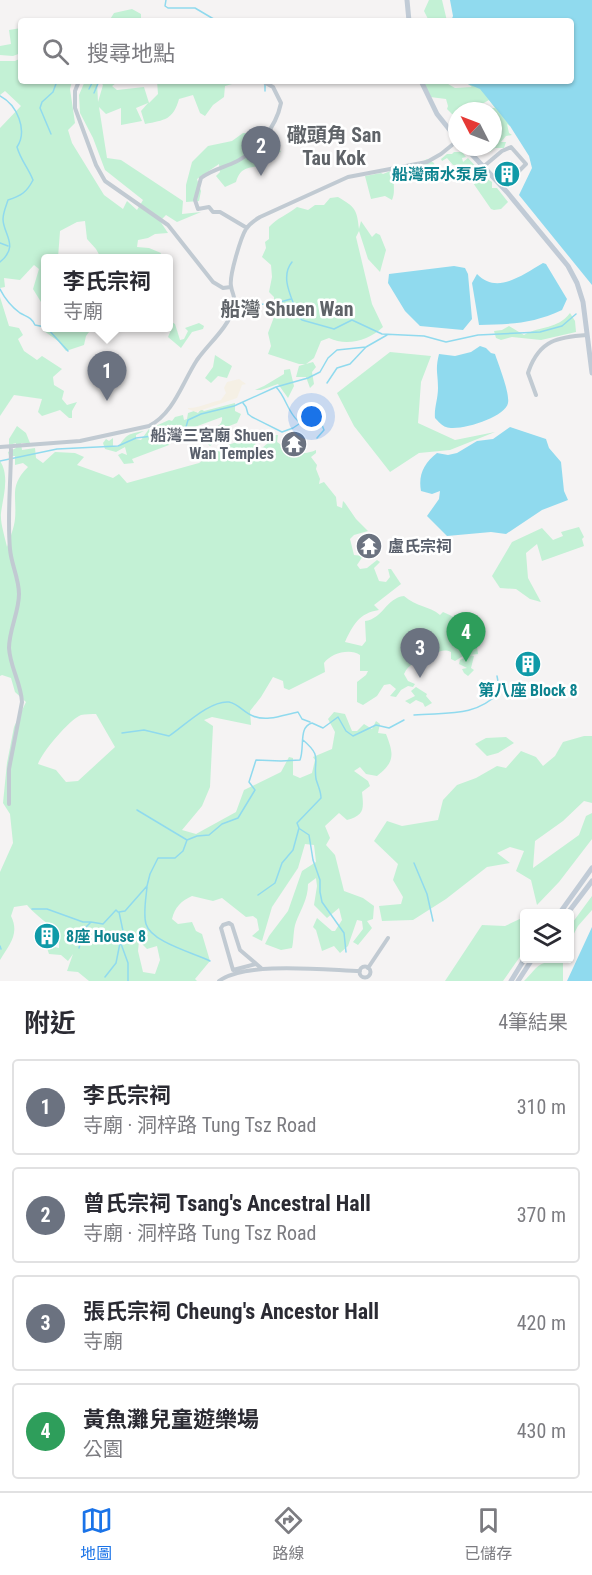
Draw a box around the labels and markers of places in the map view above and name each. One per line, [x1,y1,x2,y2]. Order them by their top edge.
pin: 2 [242,126,280,176]
building icon: 船灣雨水泵房 [492,159,522,189]
place label: 船灣雨水泵房 [392,165,488,184]
pin: 1 [88,352,126,401]
place label: 船灣三宮廟 Shuen Wan Temples [150,426,274,463]
temple icon: 船灣三宮廟 Shuen Wan Temples [279,429,309,459]
temple icon: 盧氏宗祠 [354,531,384,561]
place label: 盧氏宗祠 [388,537,452,556]
pin: 4 [446,612,486,662]
pin: 3 [400,628,440,678]
building icon: 第八座 Block 8 [513,649,543,679]
place label: 第八座 Block 8 [478,681,578,700]
building icon: 8座 House 8 [32,921,62,951]
place label: 8座 House 8 [66,927,146,946]

